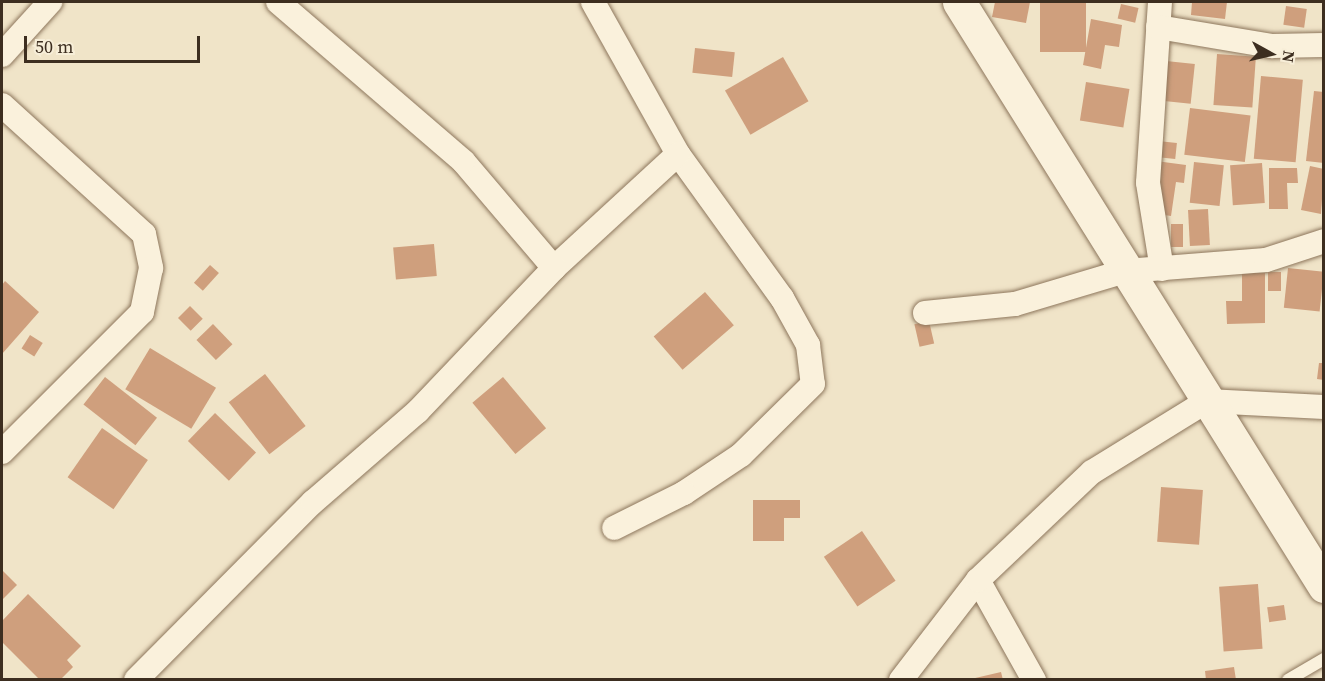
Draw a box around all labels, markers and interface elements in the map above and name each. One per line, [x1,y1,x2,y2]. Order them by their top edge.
scale bar [27,24,202,62]
north arrow [1241,24,1301,84]
text: 50 m [35,34,73,59]
text: N [1277,49,1301,64]

